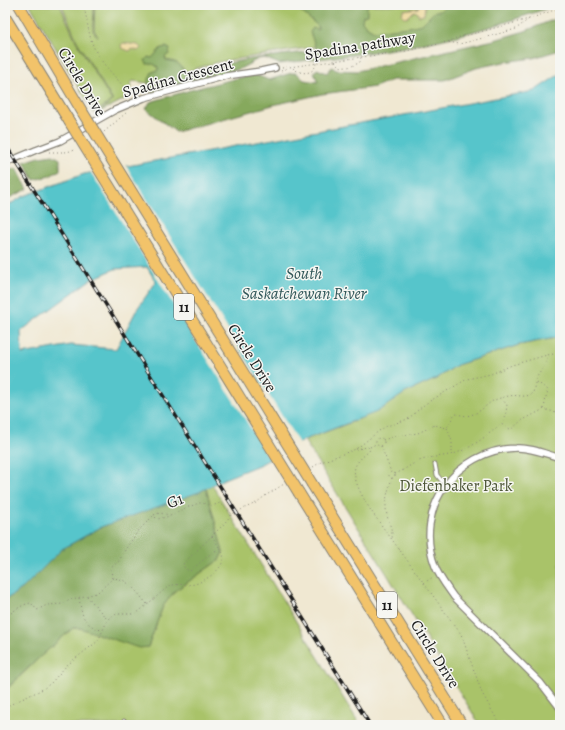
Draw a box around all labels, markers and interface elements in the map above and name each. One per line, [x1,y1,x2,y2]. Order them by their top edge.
street label: Spadina pathway [303,26,418,66]
street label: Circle Drive [53,43,111,121]
street label: Spadina Crescent [120,53,236,103]
water label: South Saskatchewan River [242,262,368,305]
road number: 11 [174,294,194,320]
street label: Circle Drive [222,319,282,397]
park label: Diefenbaker Park [399,475,513,497]
street label: G1 [164,488,187,514]
road number: 11 [377,592,397,618]
street label: Circle Drive [405,615,465,693]

